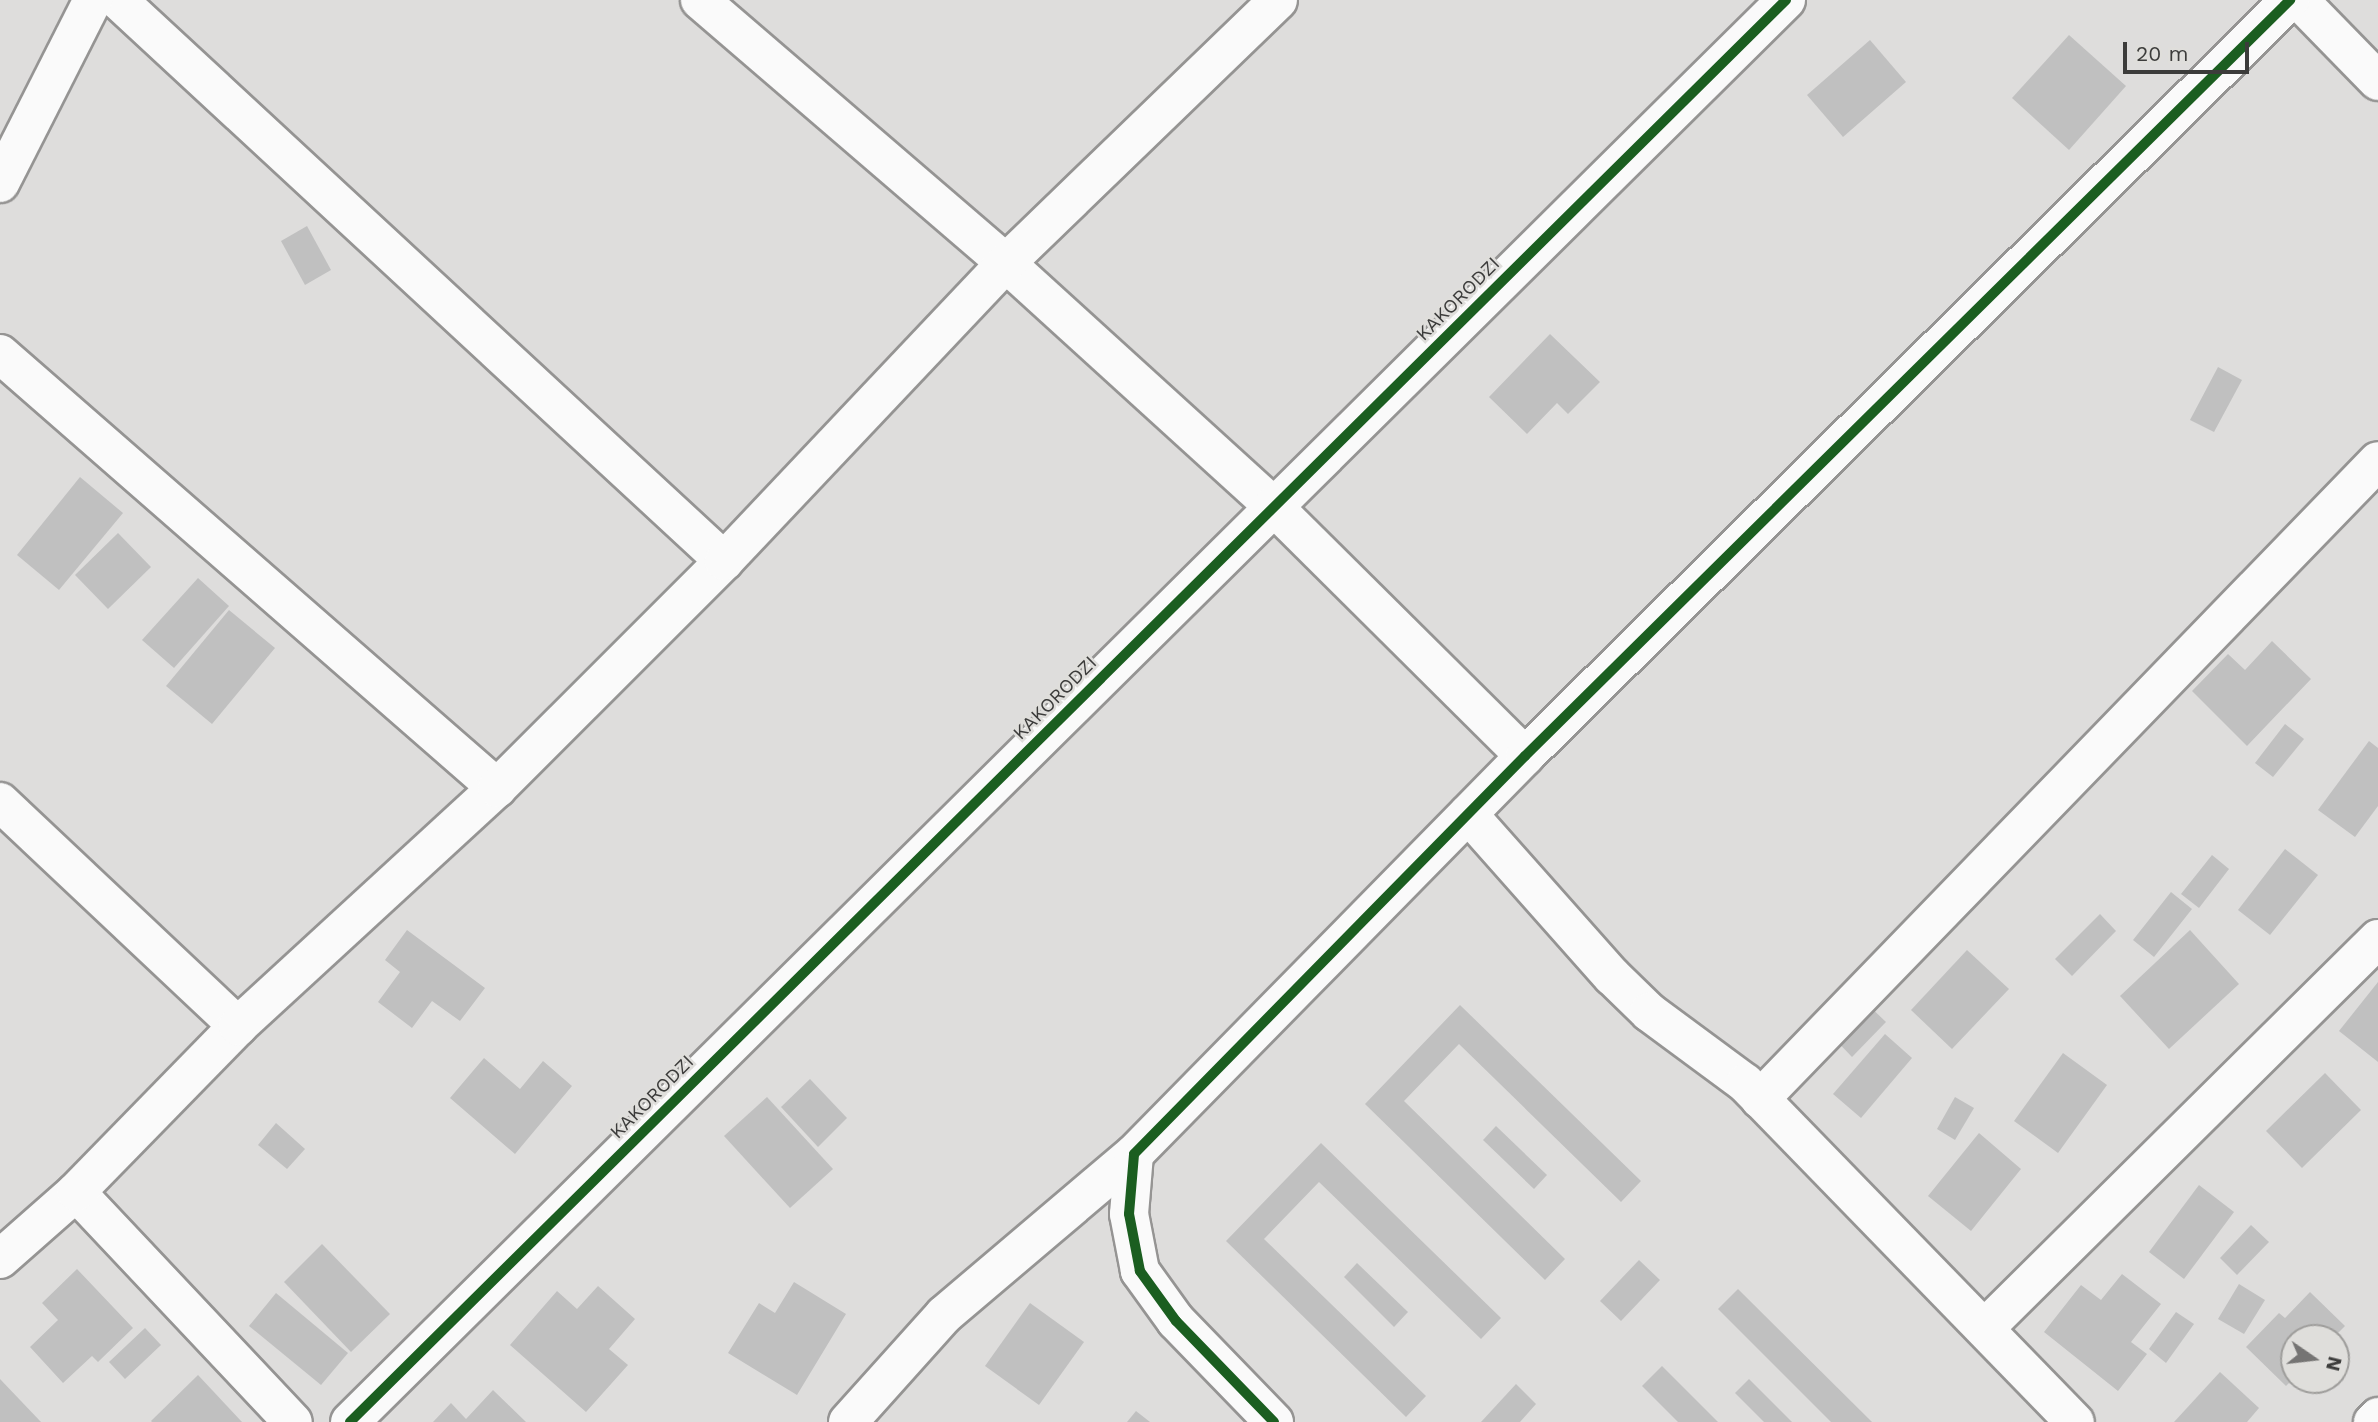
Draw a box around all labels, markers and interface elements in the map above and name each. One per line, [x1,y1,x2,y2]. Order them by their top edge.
scale bar [2126,28,2252,72]
text: 20 m [2136,41,2188,66]
street label: KAKORODZI [1411,252,1505,346]
street label: KAKORODZI [1008,651,1102,745]
street label: KAKORODZI [605,1050,699,1144]
north arrow [2280,1324,2350,1394]
text: N [2321,1354,2347,1373]

